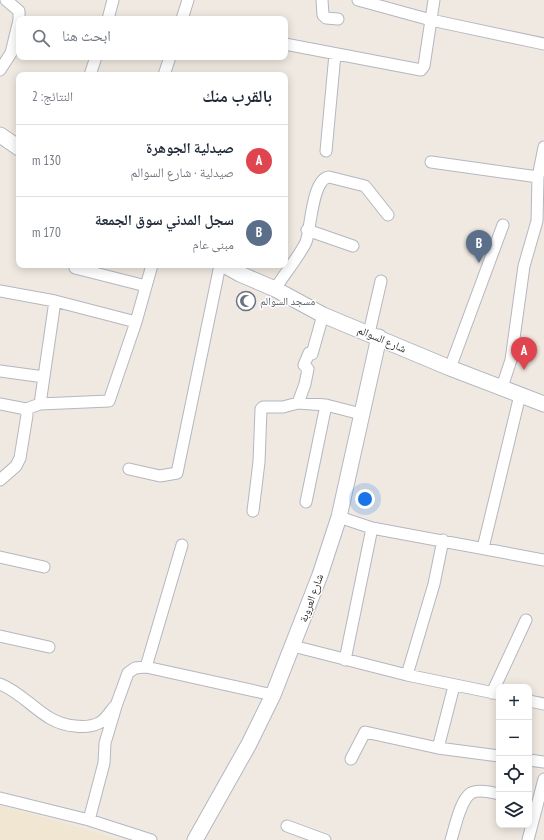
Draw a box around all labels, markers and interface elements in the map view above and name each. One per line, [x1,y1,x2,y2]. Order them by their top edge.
search box [16,16,288,60]
text: ابحث هنا [62,26,111,45]
icon: search [30,27,52,49]
text: بالقرب منك [202,85,272,107]
text: النتائج: 2 [32,88,73,105]
text: صيدلية الجوهرة [146,138,234,157]
text: 130 m [32,152,61,169]
text: A [256,152,262,169]
text: صيدلية · شارع السوالم [131,164,234,181]
text: سجل المدني سوق الجمعة [95,210,234,229]
text: 170 m [32,224,61,241]
text: B [256,224,262,241]
pin: B [466,230,492,263]
text: مبنى عام [193,236,234,253]
mosque icon: مسجد السوالم [235,290,257,312]
place label: مسجد السوالم [260,294,315,309]
street label: شارع السوالم [355,323,408,356]
pin: A [511,337,537,370]
your location [355,489,375,509]
street label: شارع العروبة [296,572,326,624]
map controls [496,684,532,828]
button: + [496,684,532,720]
button: − [496,720,532,756]
button: locate [496,756,532,792]
button: layers [496,792,532,828]

